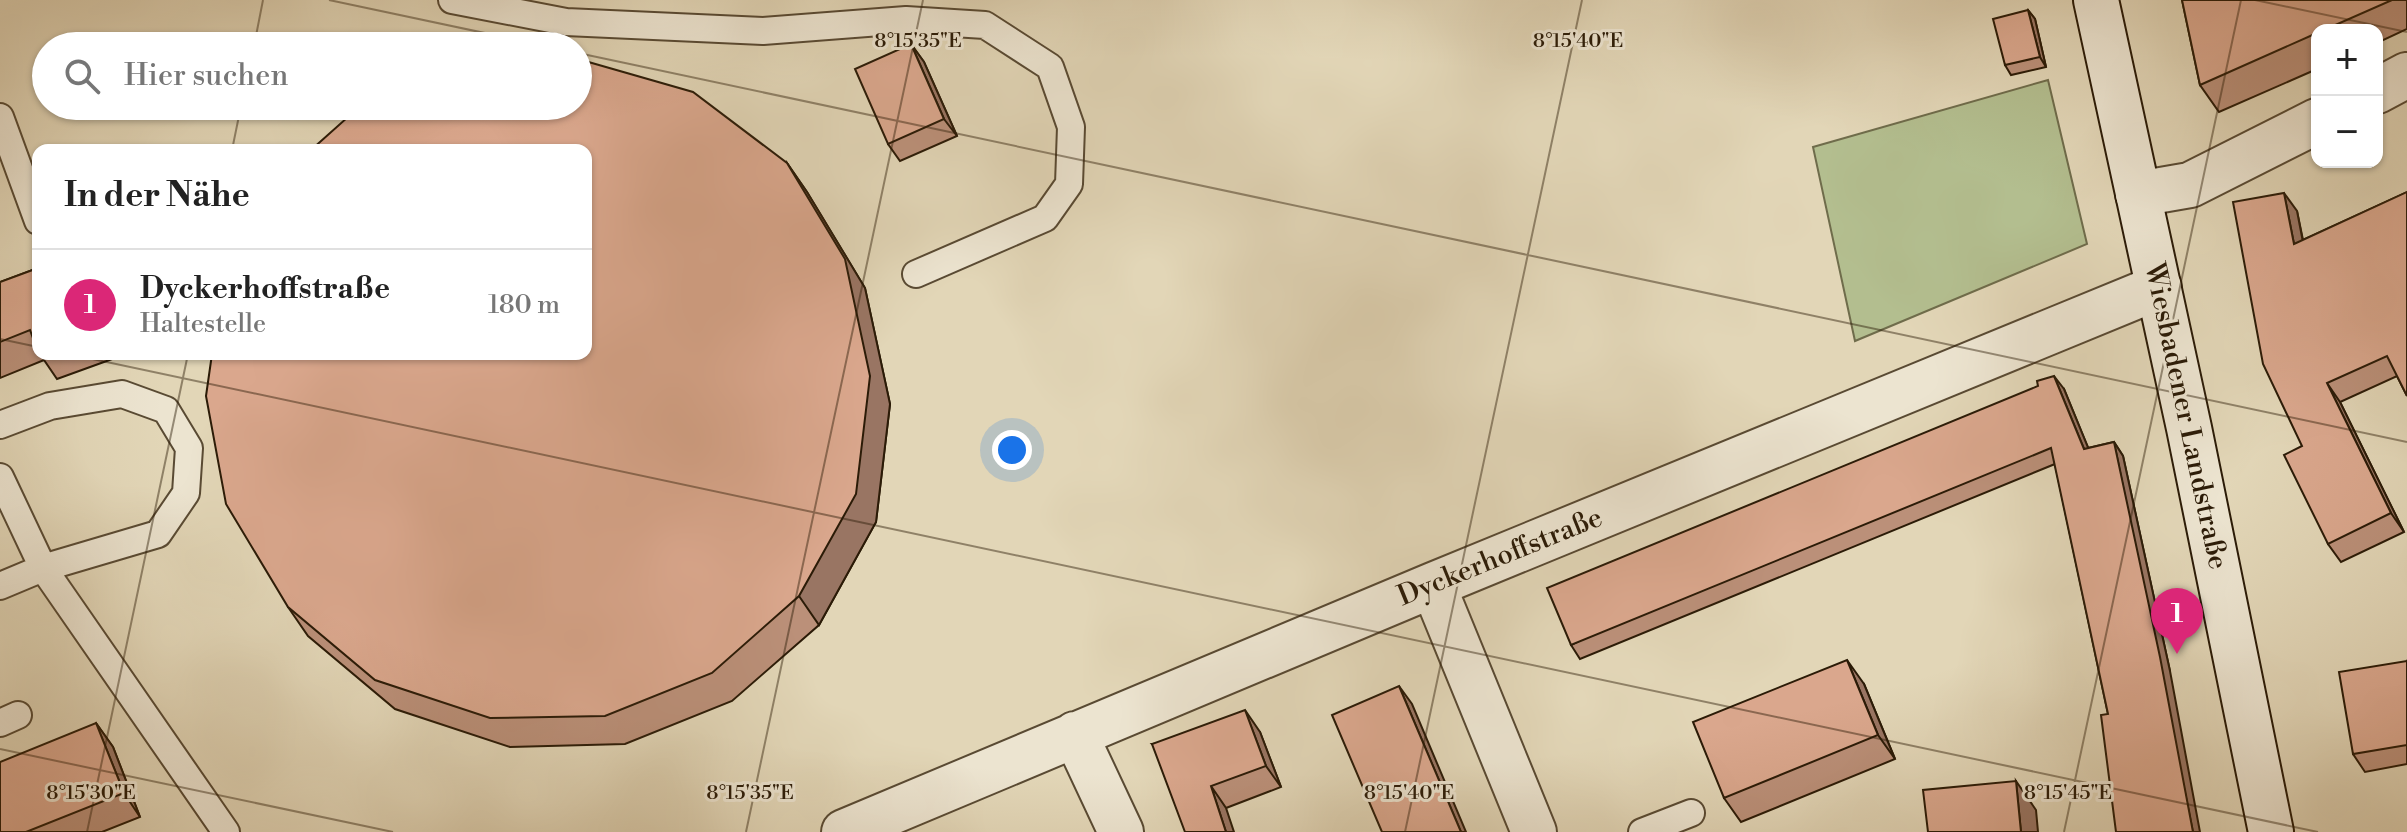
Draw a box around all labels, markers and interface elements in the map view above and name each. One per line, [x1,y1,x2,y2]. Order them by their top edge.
map controls [2311,24,2383,168]
button: + [2311,24,2383,96]
text: 8°15'35"E [874,29,962,54]
text: 8°15'40"E [1533,29,1623,54]
search box [32,32,592,120]
icon: search [60,54,104,98]
text: Hier suchen [124,57,288,95]
button: − [2311,96,2383,168]
text: In der Nähe [64,175,250,217]
street label: Wiesbadener Landstraße [2136,259,2236,573]
text: Dyckerhoffstraße [140,270,390,308]
text: 1 [84,289,96,321]
text: 180 m [488,289,560,321]
text: Haltestelle [140,308,266,340]
your location [992,430,1032,470]
street label: Dyckerhoffstraße [1393,500,1607,614]
pin: 1 [2151,588,2203,654]
text: 8°15'30"E [46,781,136,806]
text: 8°15'35"E [706,781,794,806]
text: 8°15'40"E [1364,781,1454,806]
text: 8°15'45"E [2024,781,2112,806]

